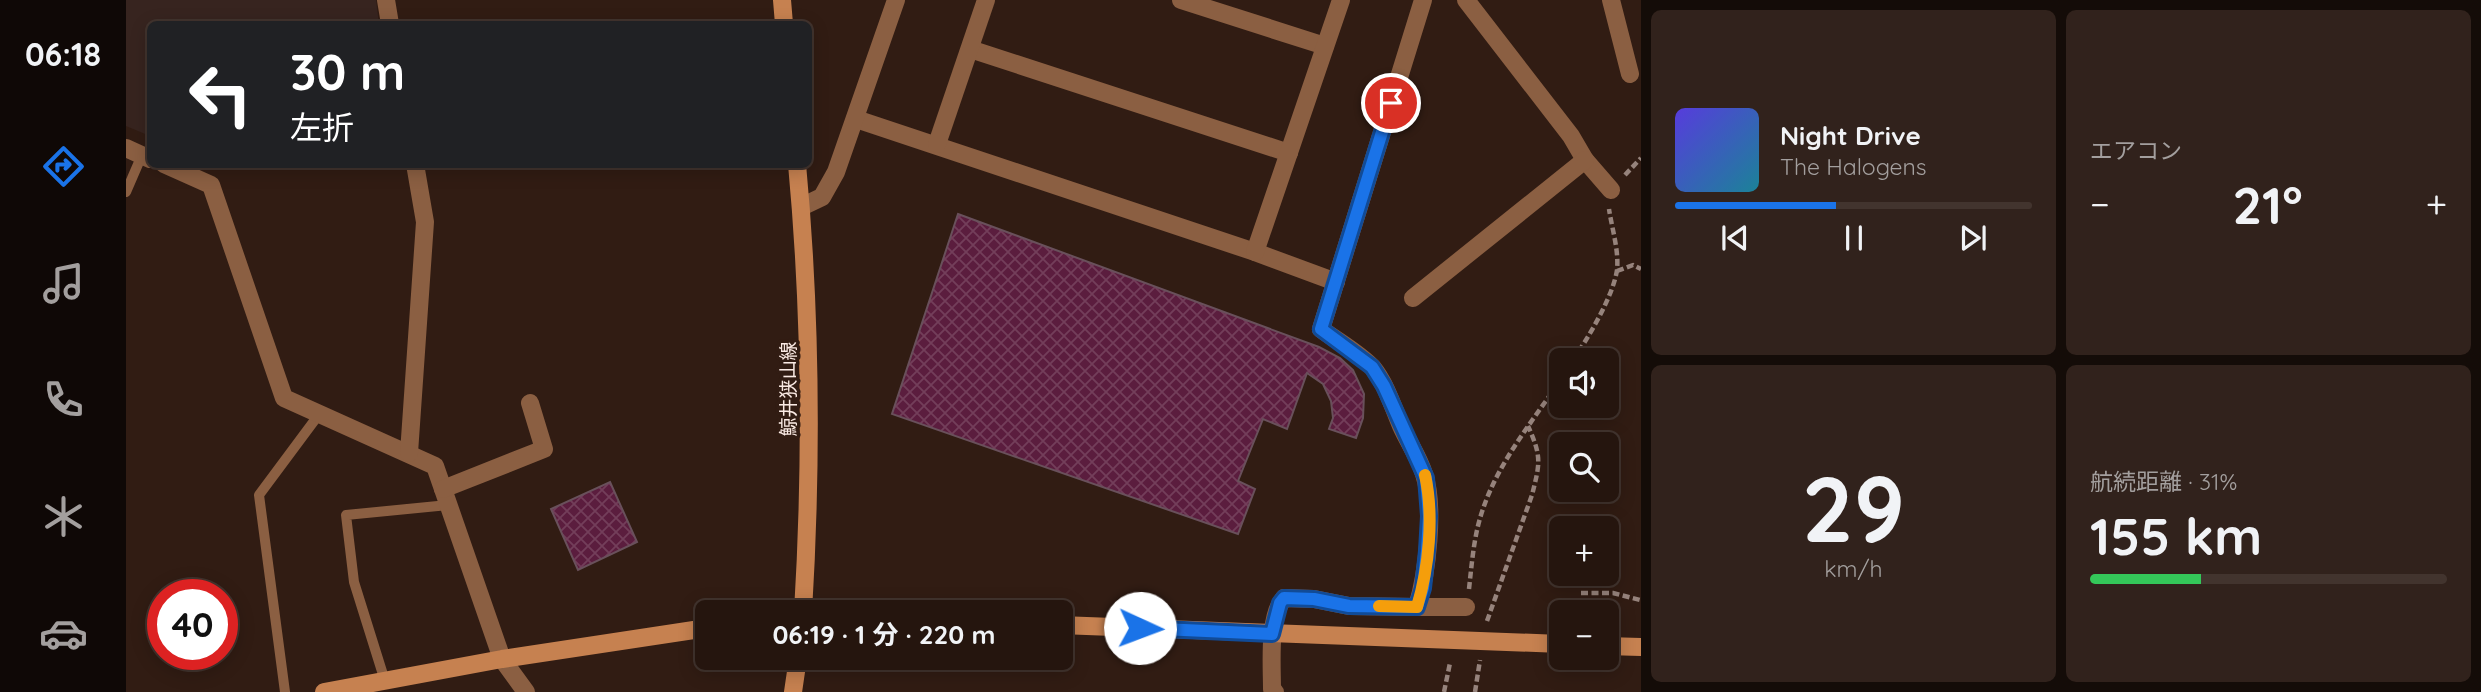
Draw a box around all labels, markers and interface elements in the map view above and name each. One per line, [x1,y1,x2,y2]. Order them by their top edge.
text: 06:18 [25,34,101,74]
text: 30 m [290,41,405,102]
icon: left [175,49,266,140]
pin [1361,73,1421,133]
icon: arrive [1372,84,1410,122]
text: 左折 [290,107,354,147]
text: Night Drive [1780,119,1921,152]
text: エアコン [2090,136,2182,165]
icon: directions [39,142,88,191]
text: The Halogens [1780,152,1927,181]
text: 21° [2233,172,2303,237]
text: − [2090,180,2110,228]
text: + [2426,180,2447,228]
icon: previous [1716,219,1754,257]
icon: pause [1835,219,1873,257]
icon: next [1954,219,1992,257]
icon: music [39,259,88,308]
street label: 鯨井狭山線 [776,341,800,437]
map controls [1549,348,1619,670]
button: sound [1549,348,1619,418]
icon: phone [39,375,88,424]
button: search [1549,432,1619,502]
text: 29 [1802,451,1905,565]
text: 航続距離 · 31% [2090,467,2237,496]
icon: climate [39,492,88,541]
text: 155 km [2090,503,2262,568]
button: + [1549,516,1619,586]
text: km/h [1824,554,1883,583]
speed limit sign: 40 [147,579,238,670]
position arrow [1103,591,1177,665]
button: − [1549,600,1619,670]
icon: car [39,609,88,658]
text: 06:19 · 1 分 · 220 m [772,618,996,651]

